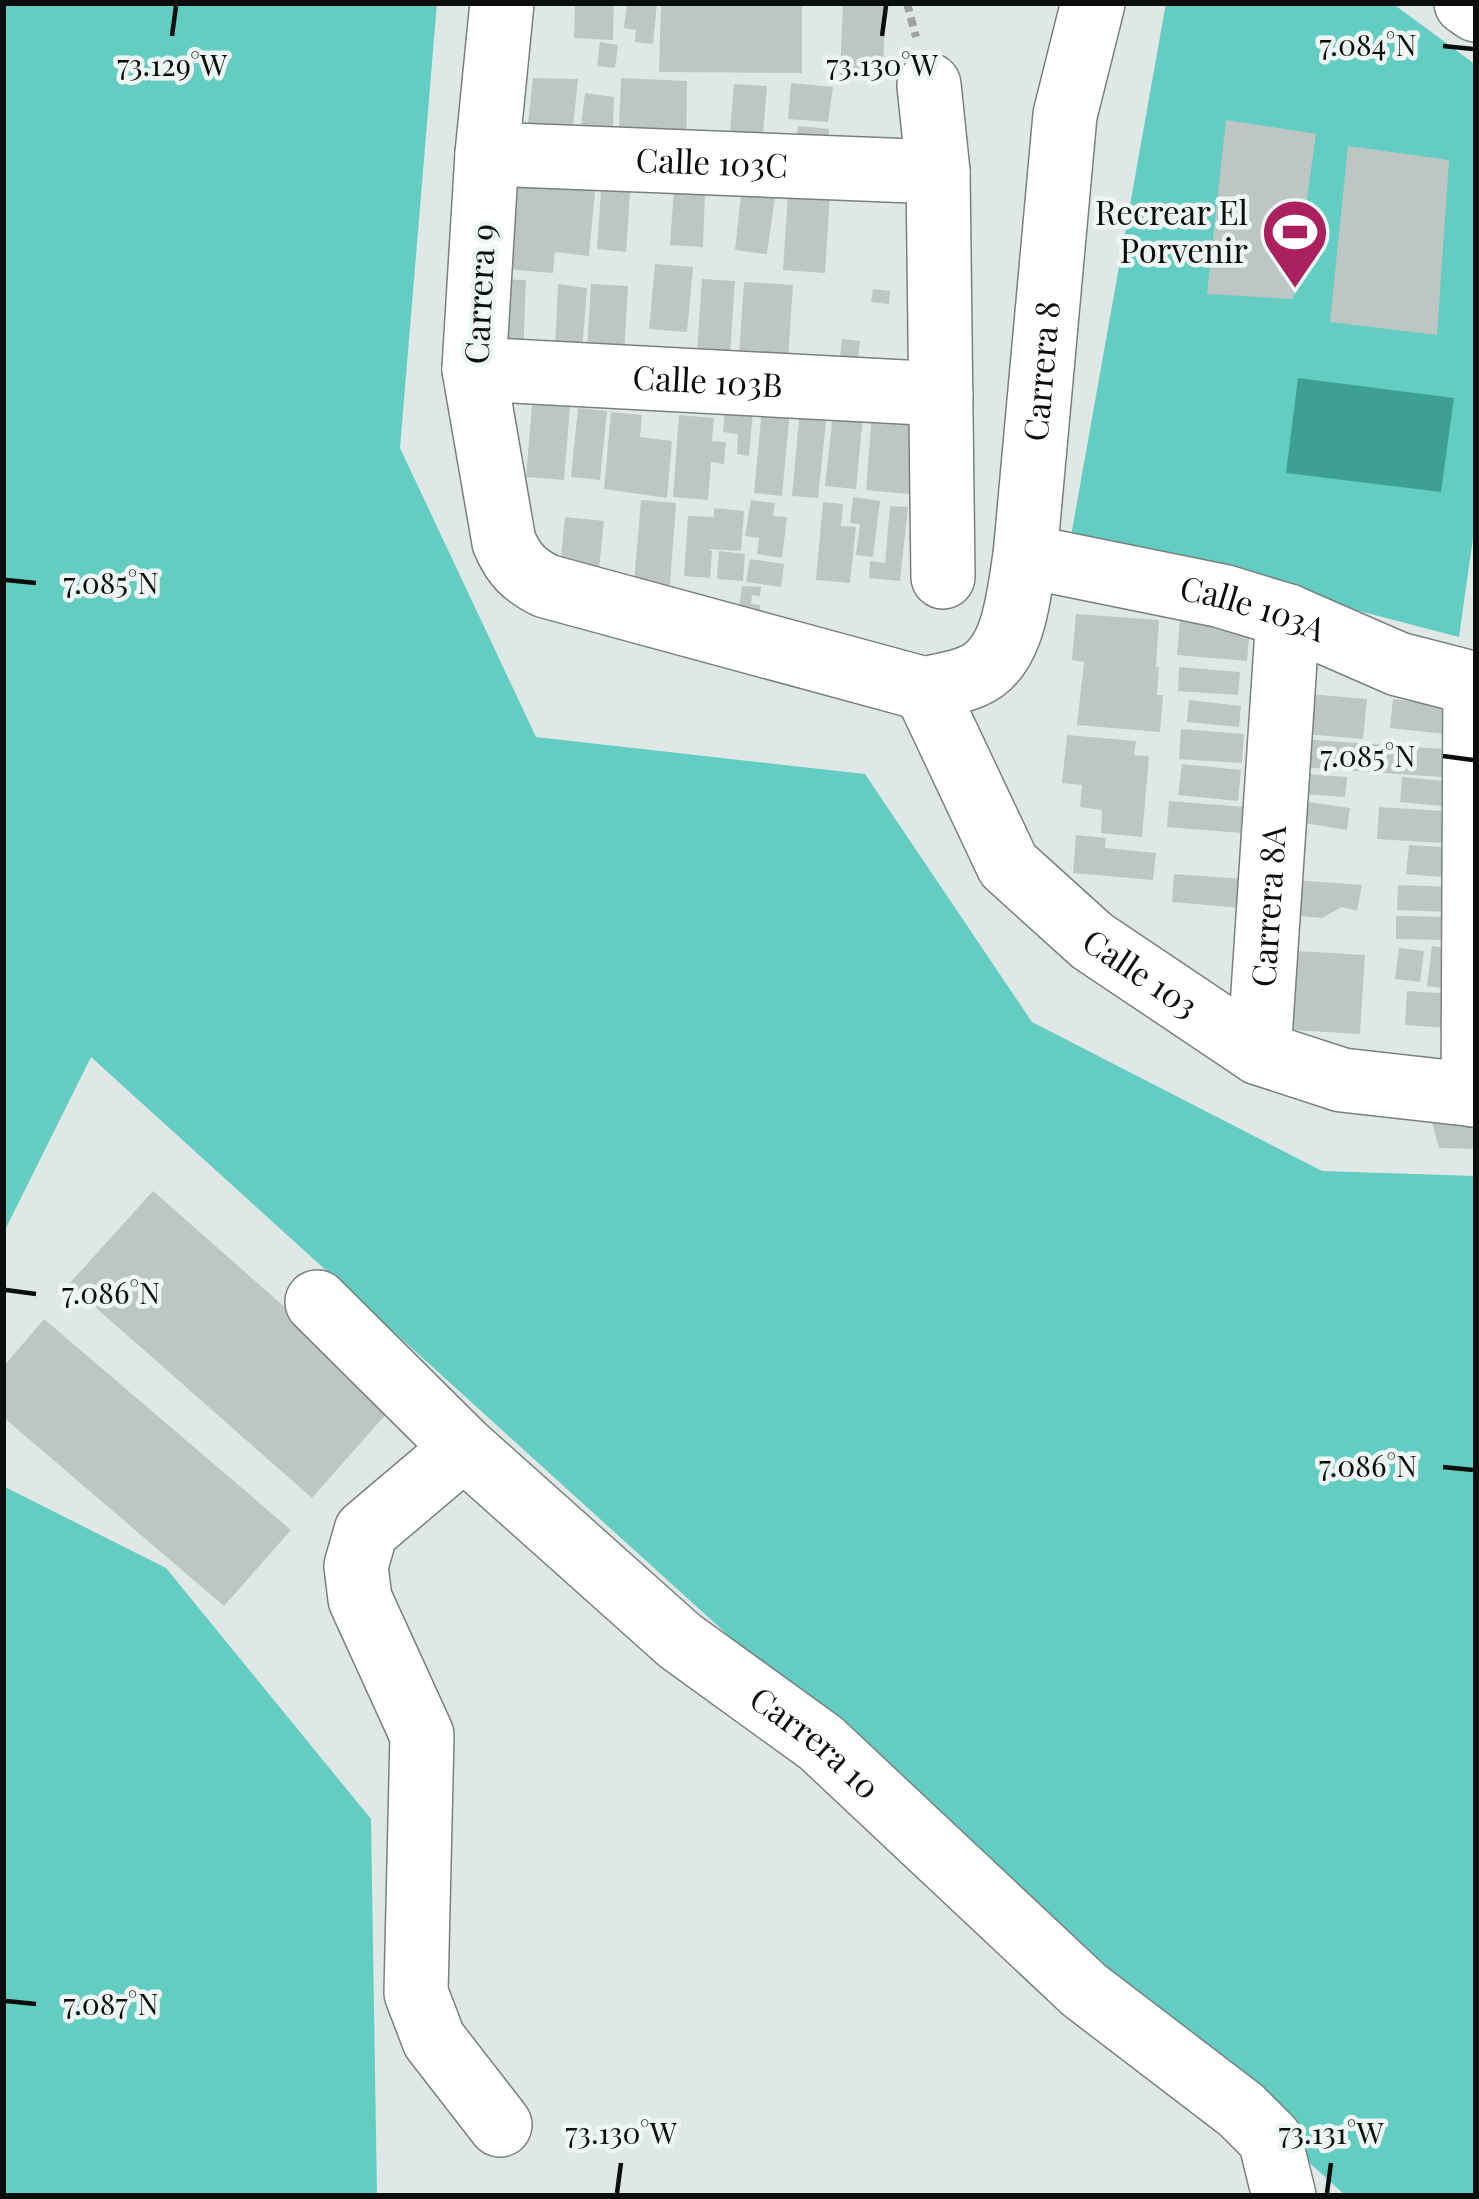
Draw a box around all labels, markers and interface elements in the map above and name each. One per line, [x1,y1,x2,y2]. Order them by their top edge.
text: 7.084°N [1319,24,1417,64]
text: 73.129°W [117,44,228,84]
text: 73.130°W [826,44,939,84]
street label: Calle 103C [635,136,789,186]
place label: Recrear El Porvenir [1095,189,1248,271]
sports icon: Recrear El Porvenir [1260,197,1330,291]
street label: Carrera 9 [452,223,504,365]
street label: Carrera 8 [1012,299,1068,443]
street label: Calle 103B [632,354,784,405]
text: 7.085°N [63,562,159,602]
street label: Calle 103A [1177,564,1334,650]
text: 7.085°N [1320,735,1416,775]
street label: Carrera 8A [1239,824,1294,988]
street label: Calle 103 [1075,917,1207,1026]
text: 7.086°N [62,1272,160,1312]
text: 7.086°N [1319,1445,1417,1485]
street label: Carrera 10 [742,1675,891,1807]
text: 7.087°N [63,1983,159,2023]
text: 73.130°W [565,2112,678,2152]
text: 73.131°W [1278,2112,1384,2152]

